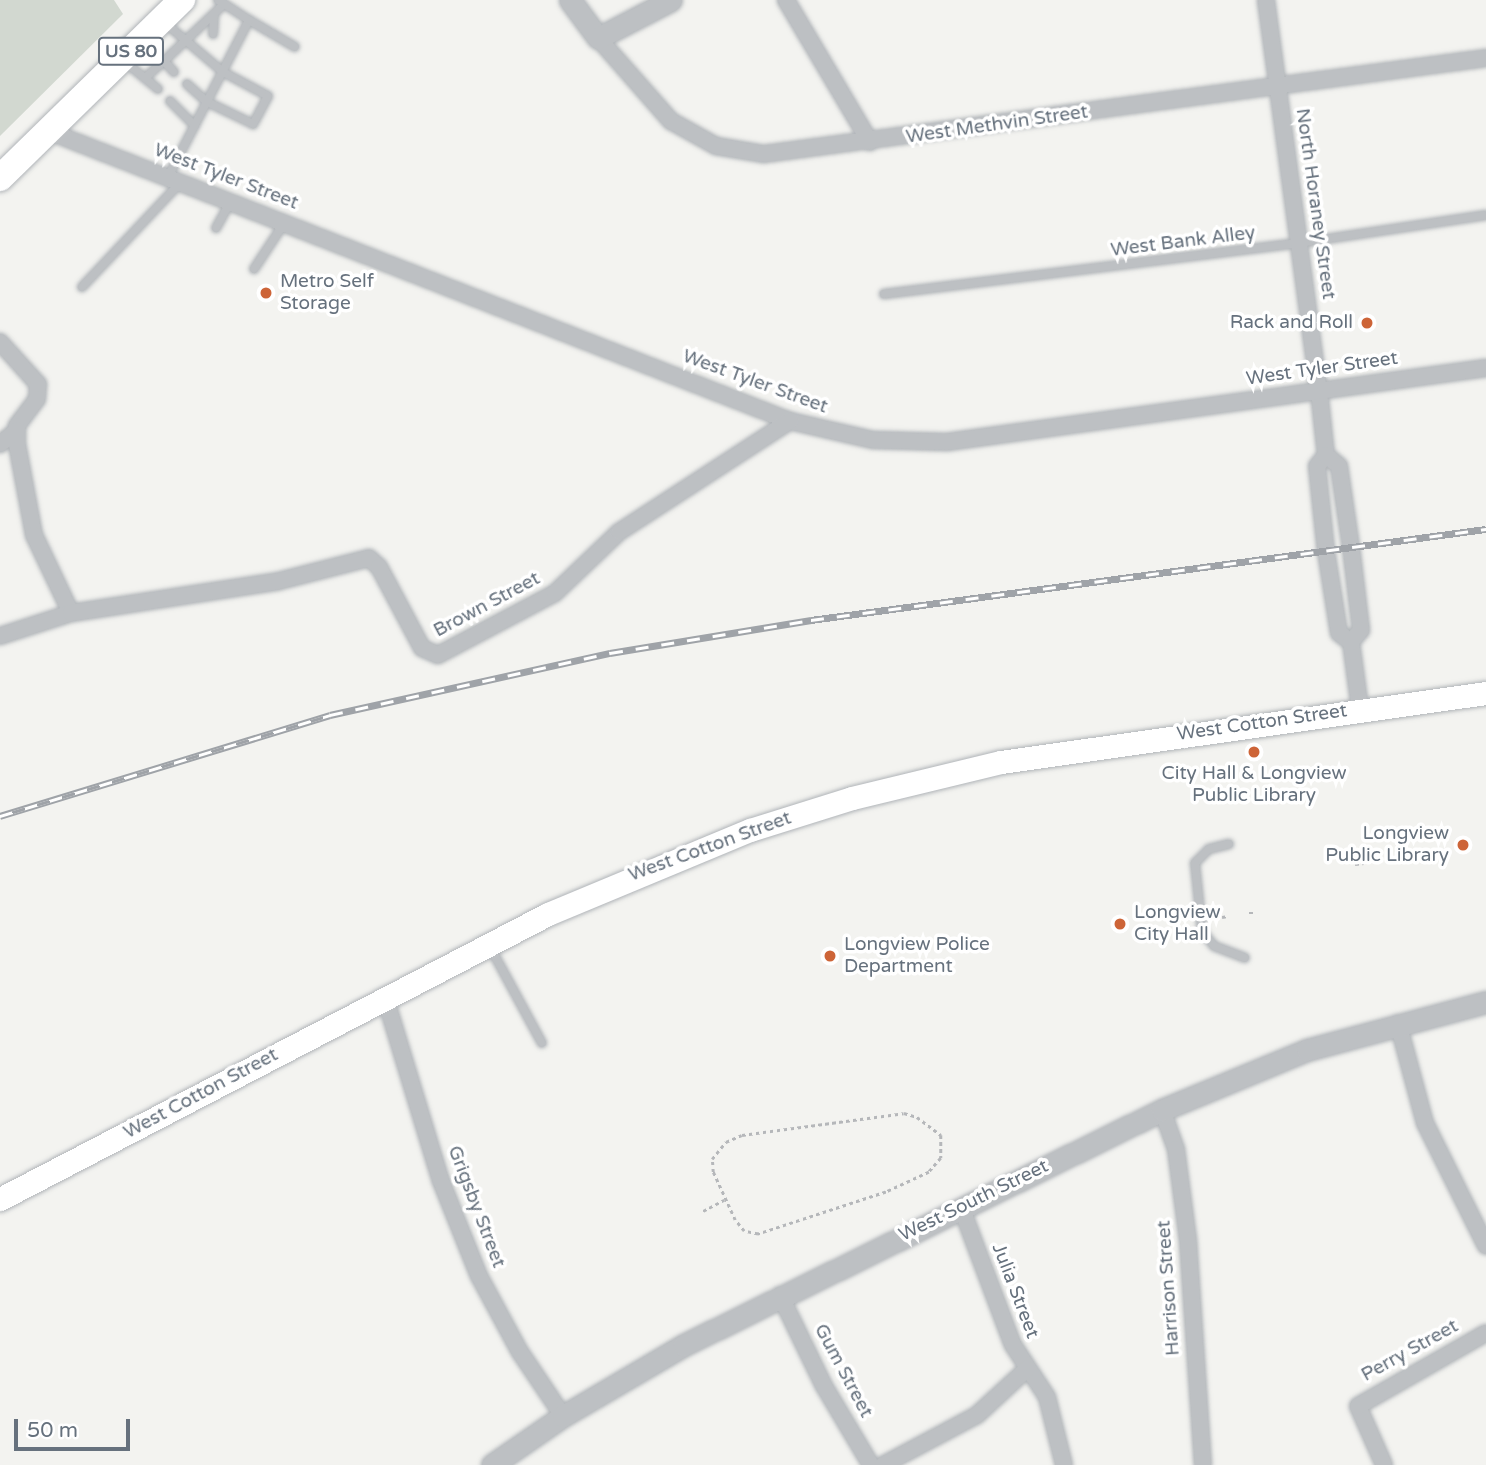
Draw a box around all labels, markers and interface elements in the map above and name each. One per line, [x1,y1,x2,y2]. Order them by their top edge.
road number: US 80 [98,36,164,66]
street label: West Methvin Street [905,101,1089,149]
street label: North Horaney Street [1290,107,1340,301]
street label: West Tyler Street [151,139,301,215]
street label: West Bank Alley [1109,222,1257,262]
place label: Metro Self Storage [280,271,374,315]
marker: Metro Self Storage [258,285,274,301]
place label: Rack and Roll [1230,312,1353,334]
marker: Rack and Roll [1359,315,1375,331]
street label: West Tyler Street [679,345,831,419]
street label: West Tyler Street [1245,347,1399,391]
street label: Brown Street [430,567,544,643]
street label: West Cotton Street [1176,700,1348,746]
marker: City Hall & Longview Public Library [1246,744,1262,760]
place label: City Hall & Longview Public Library [1161,763,1347,807]
street label: West Cotton Street [626,807,794,887]
place label: Longview Public Library [1325,823,1449,867]
marker: Longview Public Library [1455,837,1471,853]
place label: Longview City Hall [1134,902,1221,946]
marker: Longview City Hall [1112,916,1128,932]
place label: Longview Police Department [844,934,990,978]
marker: Longview Police Department [822,948,838,964]
street label: West Cotton Street [120,1044,282,1144]
street label: Grigsby Street [442,1143,510,1271]
street label: West South Street [896,1155,1052,1247]
street label: Harrison Street [1153,1219,1185,1357]
street label: Julia Street [986,1240,1044,1342]
street label: Perry Street [1358,1315,1462,1387]
street label: Gum Street [809,1320,877,1422]
scale bar [18,1406,133,1450]
text: 50 m [27,1418,78,1443]

